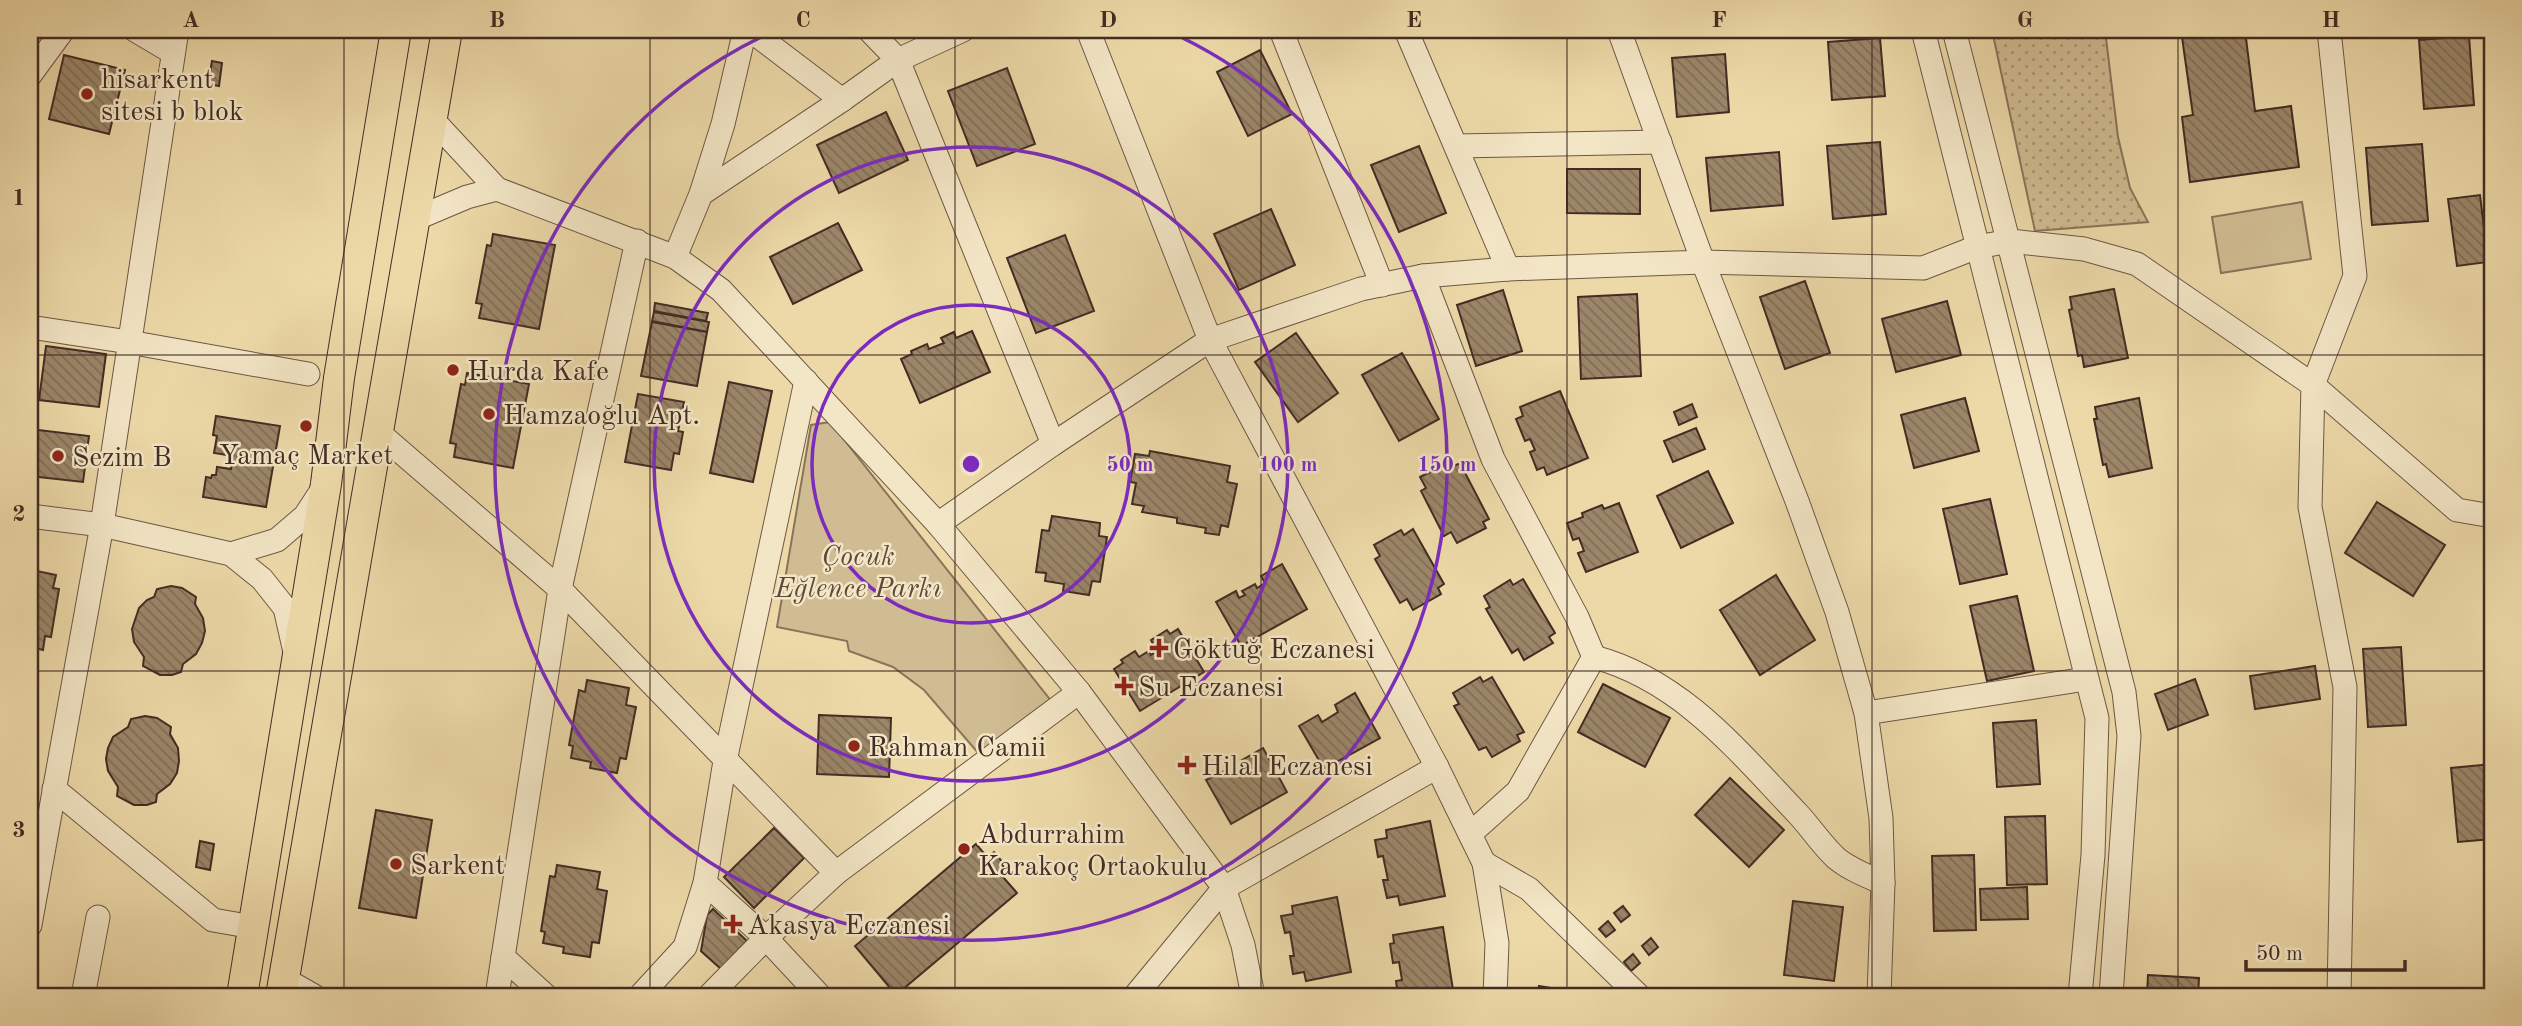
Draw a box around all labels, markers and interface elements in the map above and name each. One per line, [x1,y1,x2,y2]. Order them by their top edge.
text: A [182,9,200,32]
text: B [489,9,505,32]
text: C [795,9,811,32]
text: D [1099,9,1117,32]
text: E [1406,9,1422,32]
text: F [1711,9,1727,32]
text: G [2017,9,2033,32]
text: H [2322,9,2340,32]
place label: hisarkent sitesi b blok [101,67,243,127]
marker: hisarkent sitesi b blok [79,86,95,102]
text: 1 [12,187,26,210]
place label: Hurda Kafe [467,359,609,387]
marker: Hurda Kafe [445,362,461,378]
place label: Hamzaoğlu Apt. [503,403,700,431]
marker: Hamzaoğlu Apt. [481,406,497,422]
marker: Yamaç Market [298,418,314,434]
place label: Yamaç Market [219,443,393,471]
place label: Sezim B [72,445,172,473]
marker: Sezim B [50,448,66,464]
centre of rings [959,452,983,476]
text: 50 m [1106,455,1154,476]
text: 100 m [1258,455,1318,476]
text: 150 m [1417,455,1477,476]
text: 2 [12,503,26,526]
park label: Çocuk Eğlence Parkı [773,544,942,604]
place label: Göktuğ Eczanesi [1173,637,1375,665]
marker: Göktuğ Eczanesi [1151,640,1167,656]
place label: Su Eczanesi [1138,675,1284,703]
marker: Su Eczanesi [1116,678,1132,694]
place label: Rahman Camii [868,735,1046,763]
marker: Rahman Camii [846,738,862,754]
place label: Hilal Eczanesi [1201,754,1373,782]
marker: Hilal Eczanesi [1179,757,1195,773]
text: 3 [12,819,26,842]
place label: Abdurrahim Karakoç Ortaokulu [978,822,1207,882]
marker: Abdurrahim Karakoç Ortaokulu [956,841,972,857]
place label: Sarkent [410,853,505,881]
marker: Sarkent [388,856,404,872]
place label: Akasya Eczanesi [747,913,950,941]
marker: Akasya Eczanesi [725,916,741,932]
scale bar [2246,928,2405,972]
text: 50 m [2256,944,2303,965]

